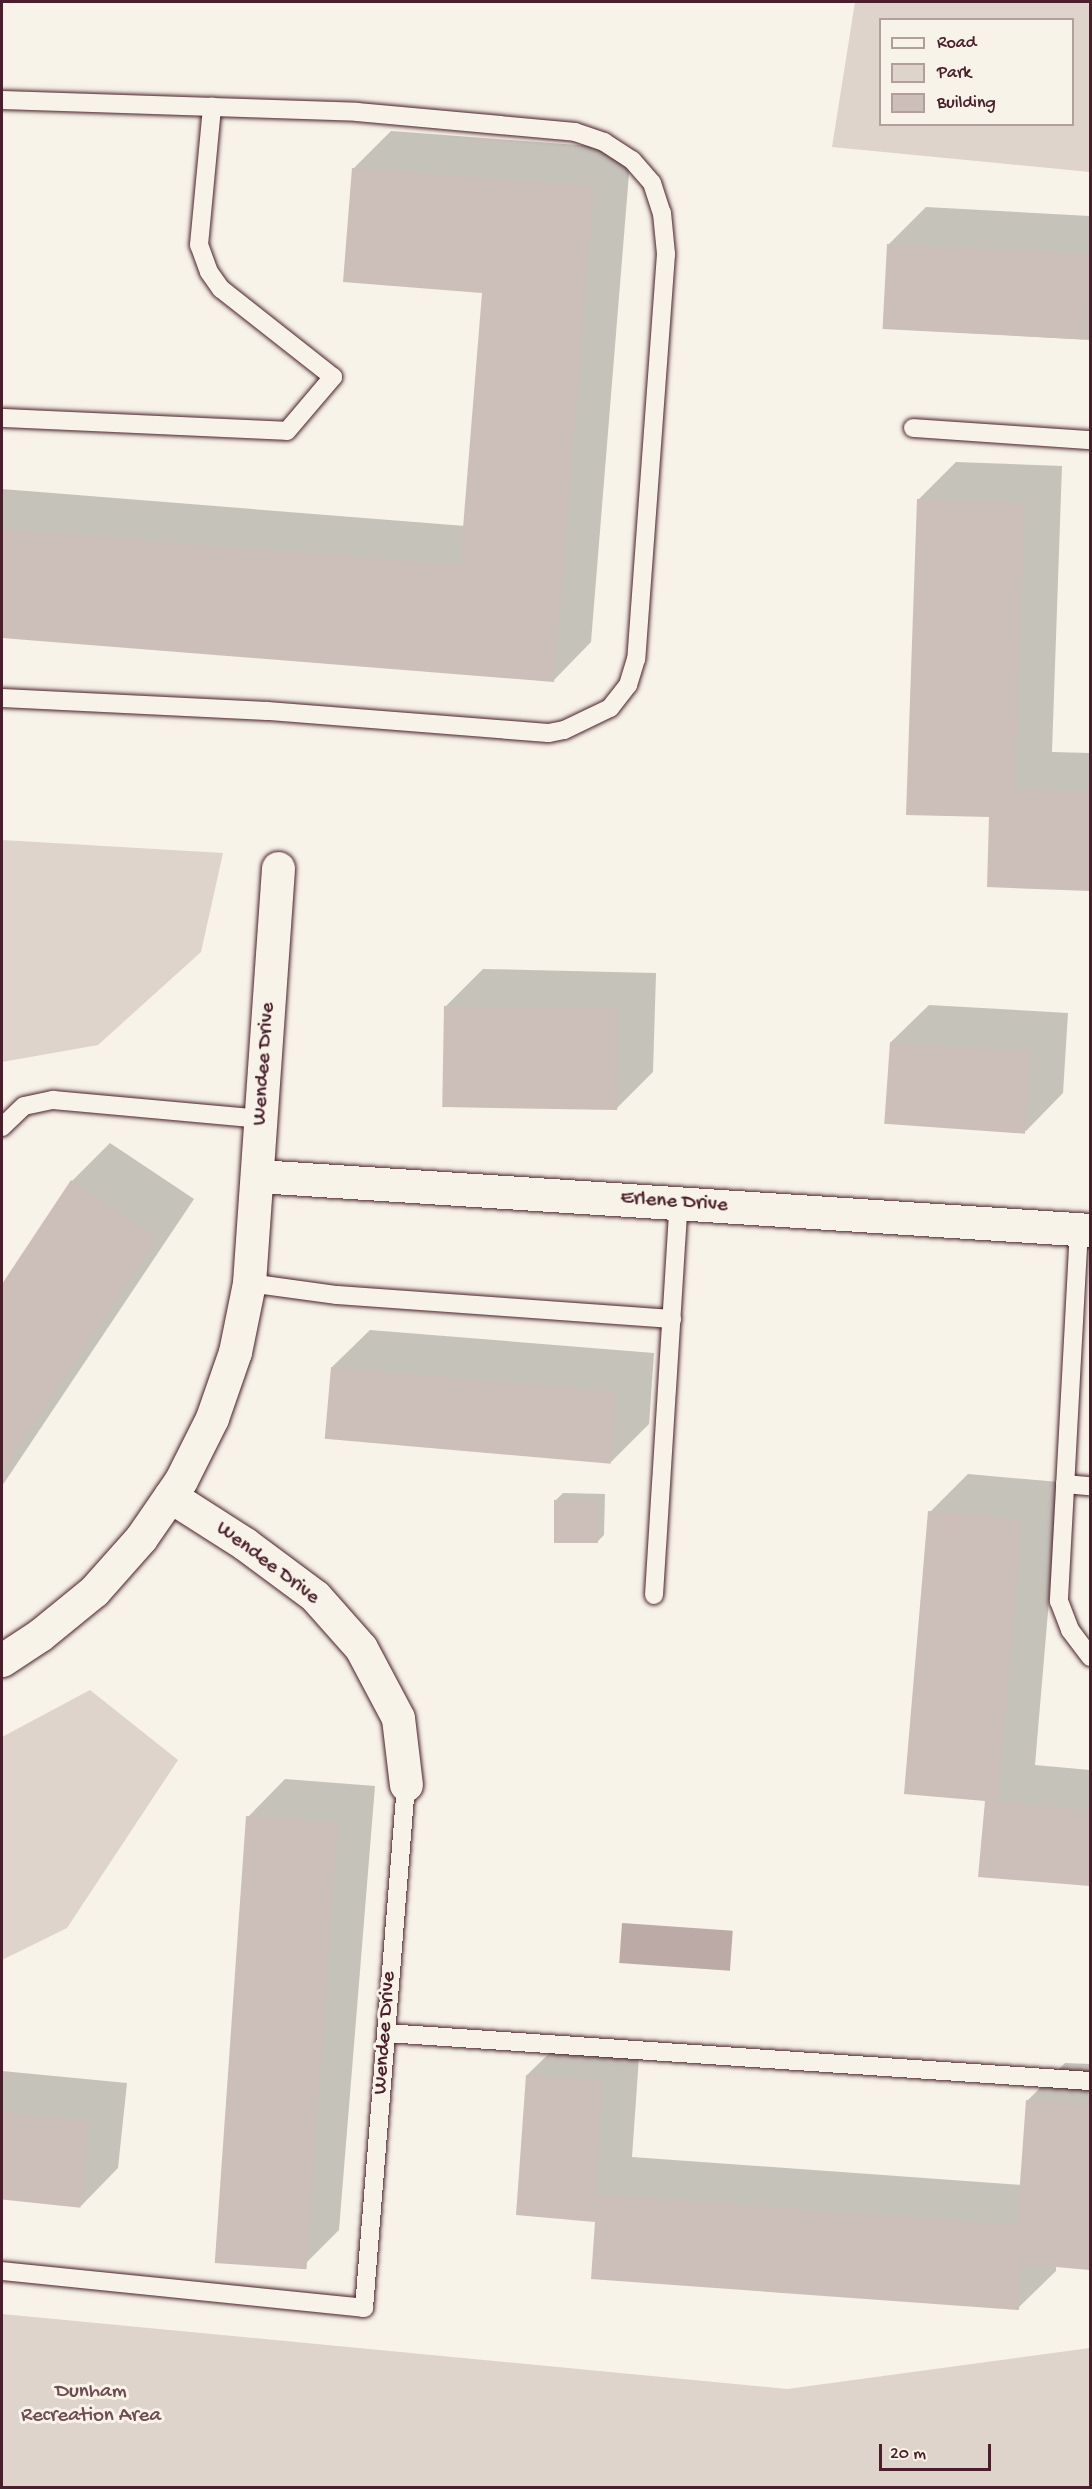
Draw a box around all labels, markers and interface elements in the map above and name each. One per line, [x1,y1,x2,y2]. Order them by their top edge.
legend [879,18,1074,126]
text: Road [937,33,976,54]
text: Park [937,63,971,84]
text: Building [937,93,996,114]
street label: Wendee Drive [248,1002,282,1126]
street label: Erlene Drive [619,1187,729,1219]
street label: Wendee Drive [210,1517,324,1611]
street label: Wendee Drive [369,1971,403,2095]
park label: Dunham Recreation Area [21,2380,161,2430]
scale bar [882,2432,994,2470]
text: 20 m [890,2444,926,2465]

